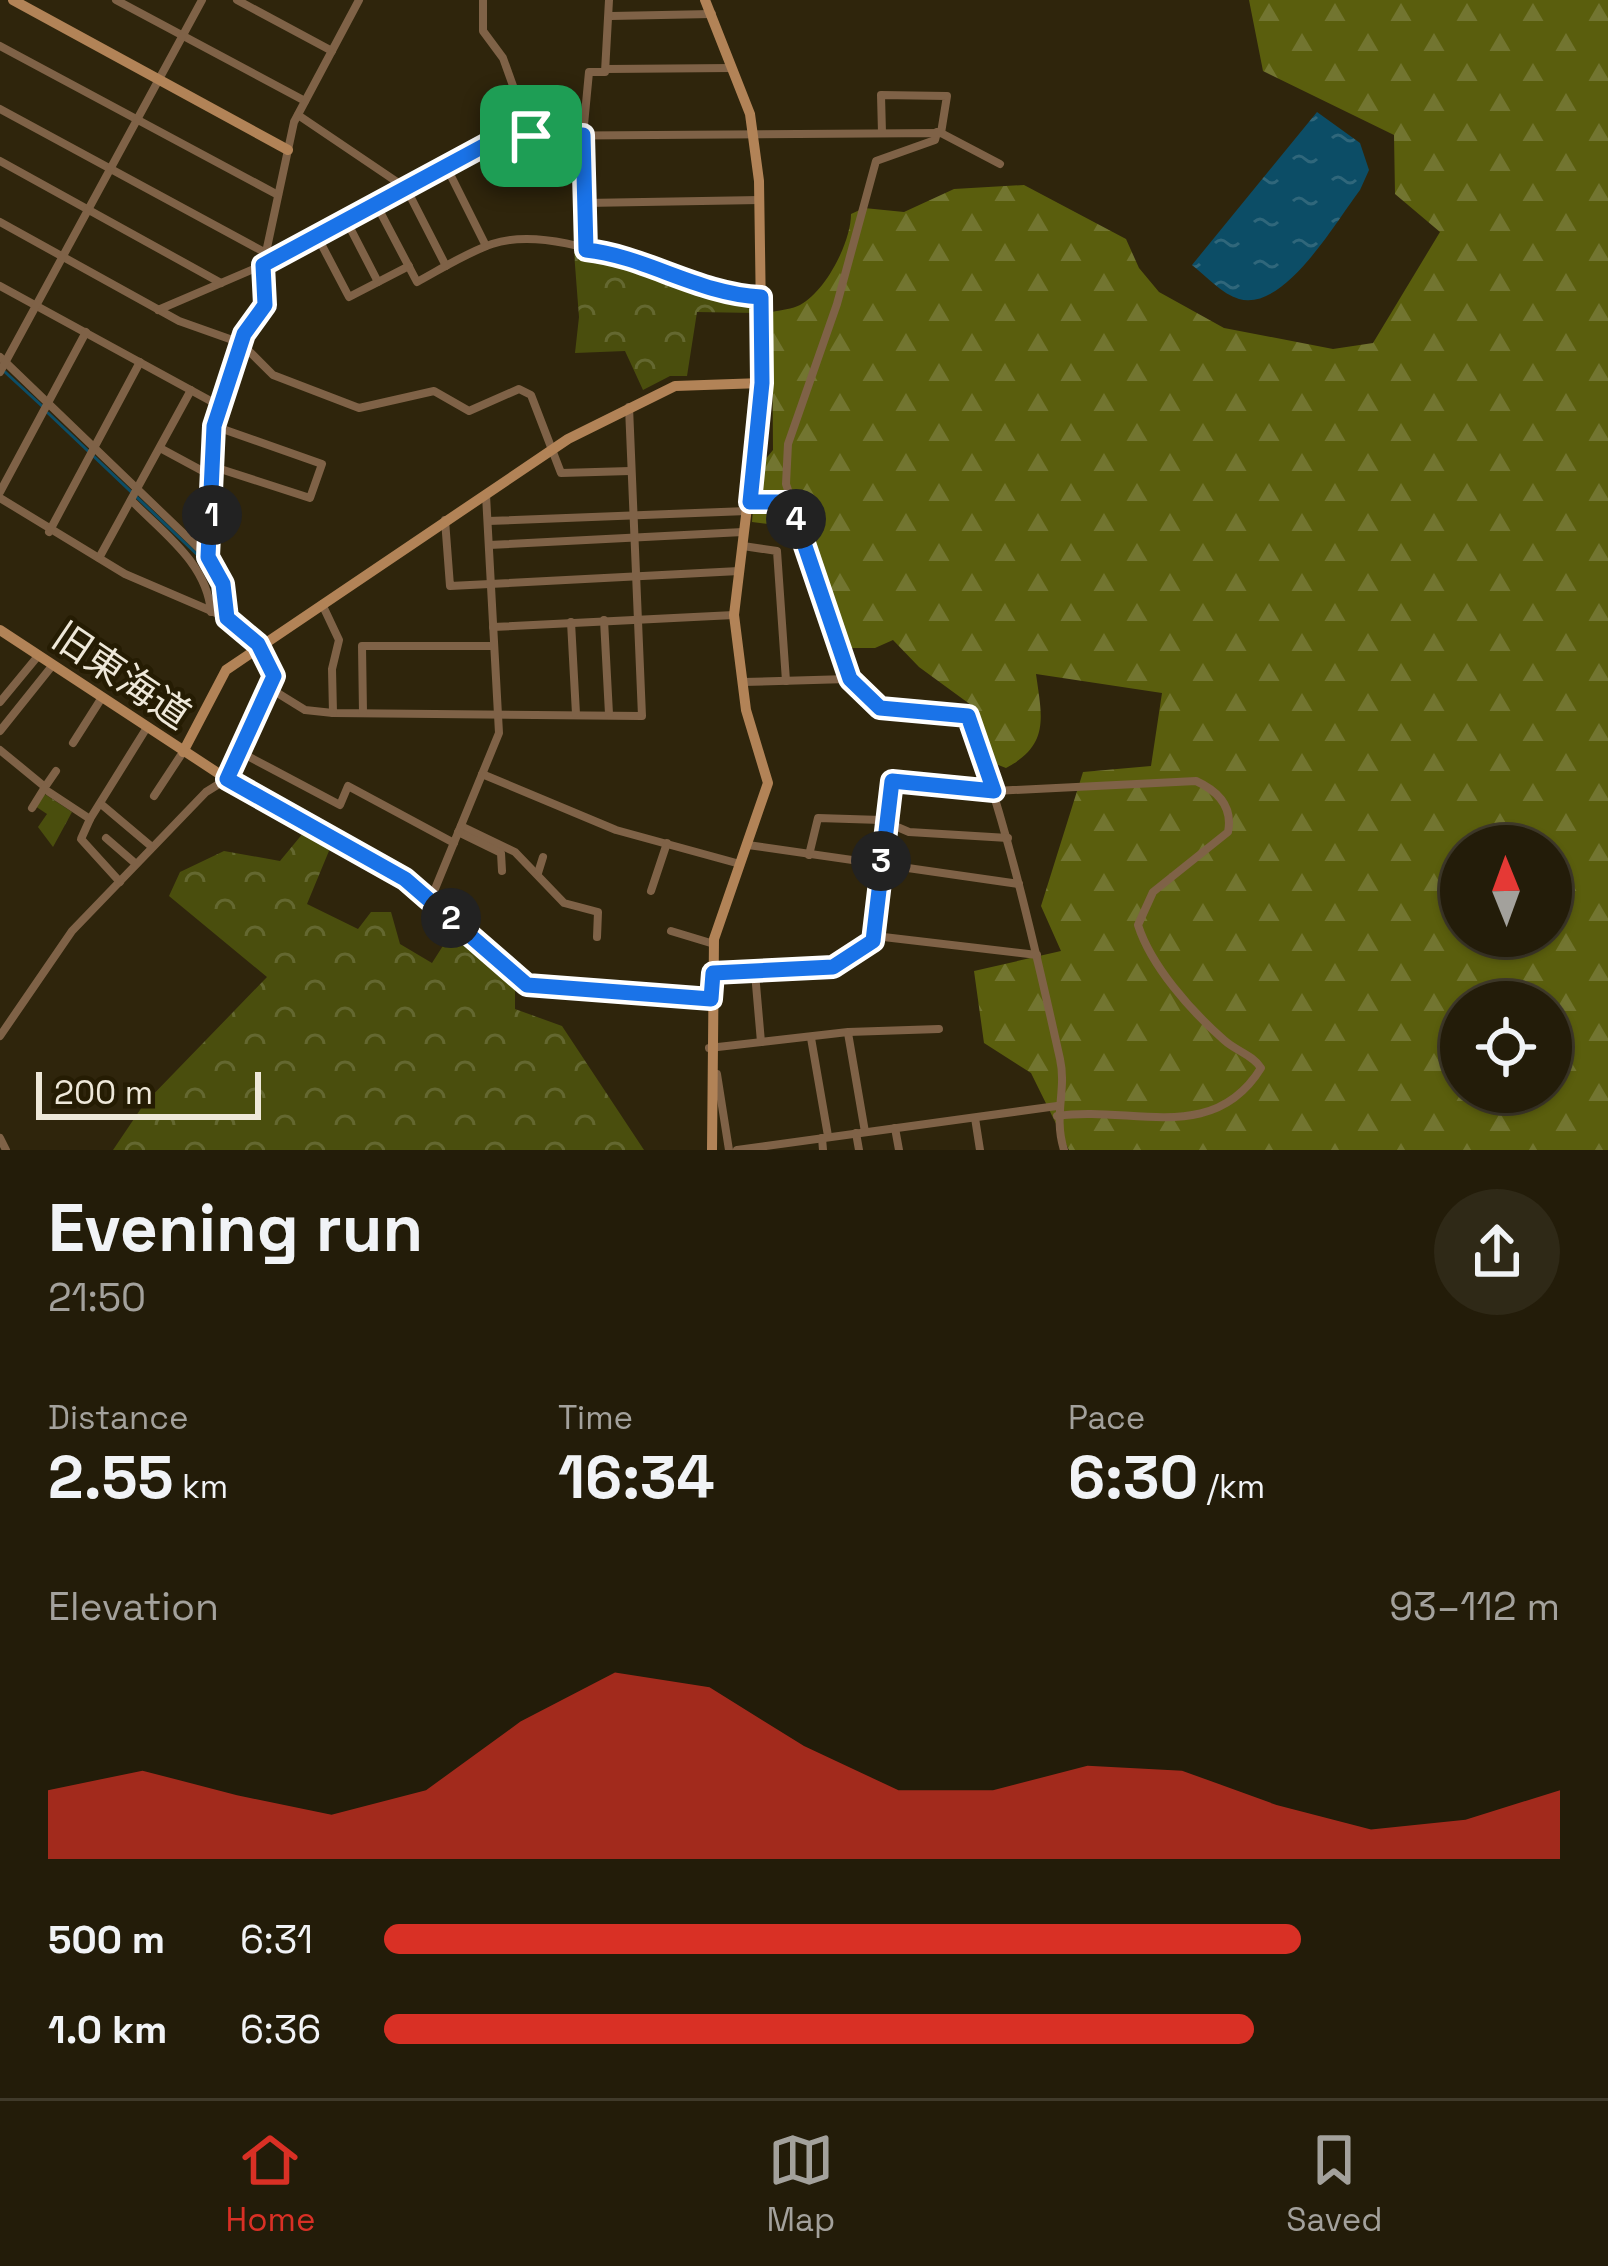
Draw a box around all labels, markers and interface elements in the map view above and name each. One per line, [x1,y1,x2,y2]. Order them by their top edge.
pin [480,85,582,187]
icon: arrive [498,103,564,169]
pin: 1 [182,485,242,545]
pin: 4 [766,489,826,549]
text: 1 [205,494,219,536]
text: 4 [786,498,807,540]
street label: 旧東海道 [43,611,200,739]
north arrow [1440,825,1572,957]
map controls [1440,825,1572,1113]
pin: 3 [851,831,911,891]
text: 3 [871,840,891,882]
pin: 2 [421,888,481,948]
text: 2 [441,897,461,939]
button: locate [1440,981,1572,1113]
scale bar [36,1066,261,1119]
text: 200 m [54,1072,153,1114]
text: Evening run [48,1186,423,1270]
button: share [1434,1189,1560,1315]
text: 21:50 [48,1273,146,1322]
text: Distance [48,1397,189,1439]
text: Time [558,1397,633,1439]
text: Pace [1068,1397,1145,1439]
text: 2.55 [48,1439,174,1516]
text: 16:34 [558,1439,715,1516]
text: 6:30 [1068,1439,1198,1516]
text: km [174,1466,228,1508]
text: /km [1198,1466,1265,1508]
text: Elevation [48,1582,219,1631]
text: 93–112 m [1389,1582,1560,1631]
text: 500 m [48,1915,165,1964]
text: 6:31 [240,1915,313,1964]
text: 1.0 km [48,2005,167,2054]
text: 6:36 [240,2005,321,2054]
tab: Home [226,2127,315,2241]
tab: Map [766,2127,835,2241]
tab: Saved [1286,2127,1382,2241]

